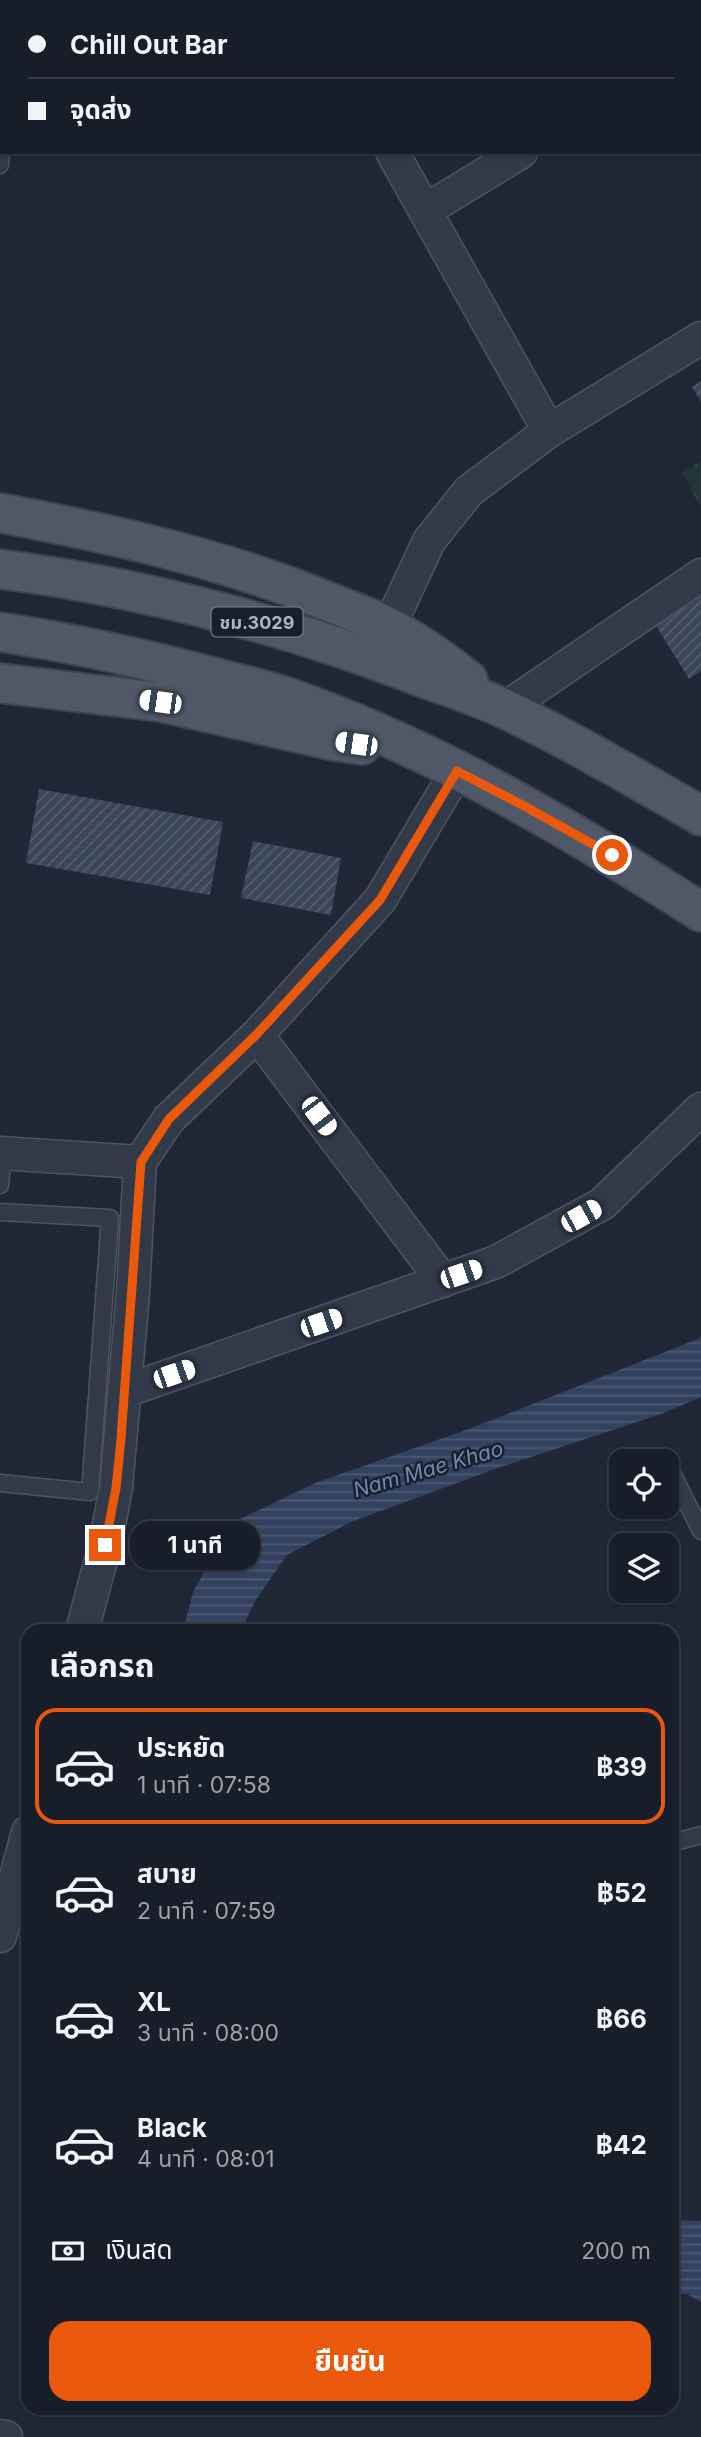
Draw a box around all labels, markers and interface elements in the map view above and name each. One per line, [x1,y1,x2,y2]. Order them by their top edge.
text: Chill Out Bar [70,29,228,60]
text: จุดส่ง [70,94,132,125]
road number: ชม.3029 [212,608,302,636]
car [138,689,183,715]
car [334,731,379,757]
route start [596,839,628,871]
car [298,1093,341,1139]
car [558,1197,605,1235]
car [438,1257,485,1291]
car [298,1306,345,1340]
car [151,1357,198,1391]
water label: Nam Mae Khao [350,1436,506,1502]
map controls [609,1449,679,1603]
button: locate [609,1449,679,1519]
callout: 1 นาที [130,1520,259,1570]
route end [89,1529,121,1561]
text: 1 นาที [167,1531,223,1559]
button: layers [609,1533,679,1603]
text: เลือกรถ [49,1646,154,1685]
text: ประหยัด [137,1732,225,1763]
icon: car [53,1735,116,1798]
text: ฿39 [596,1751,647,1782]
text: 1 นาที · 07:58 [137,1771,271,1799]
text: สบาย [137,1858,197,1889]
icon: car [53,1861,116,1924]
text: ฿52 [597,1877,647,1908]
text: 2 นาที · 07:59 [137,1897,276,1925]
text: XL [137,1986,171,2017]
icon: car [53,1987,116,2050]
text: ฿66 [596,2003,647,2034]
text: 3 นาที · 08:00 [137,2019,279,2047]
text: Black [137,2112,207,2143]
icon: car [53,2113,116,2176]
text: ฿42 [596,2129,647,2160]
text: 4 นาที · 08:01 [137,2145,275,2173]
icon: cash [49,2232,87,2270]
text: เงินสด [105,2234,172,2265]
text: 200 m [581,2237,651,2265]
button: ยืนยัน [49,2321,651,2401]

